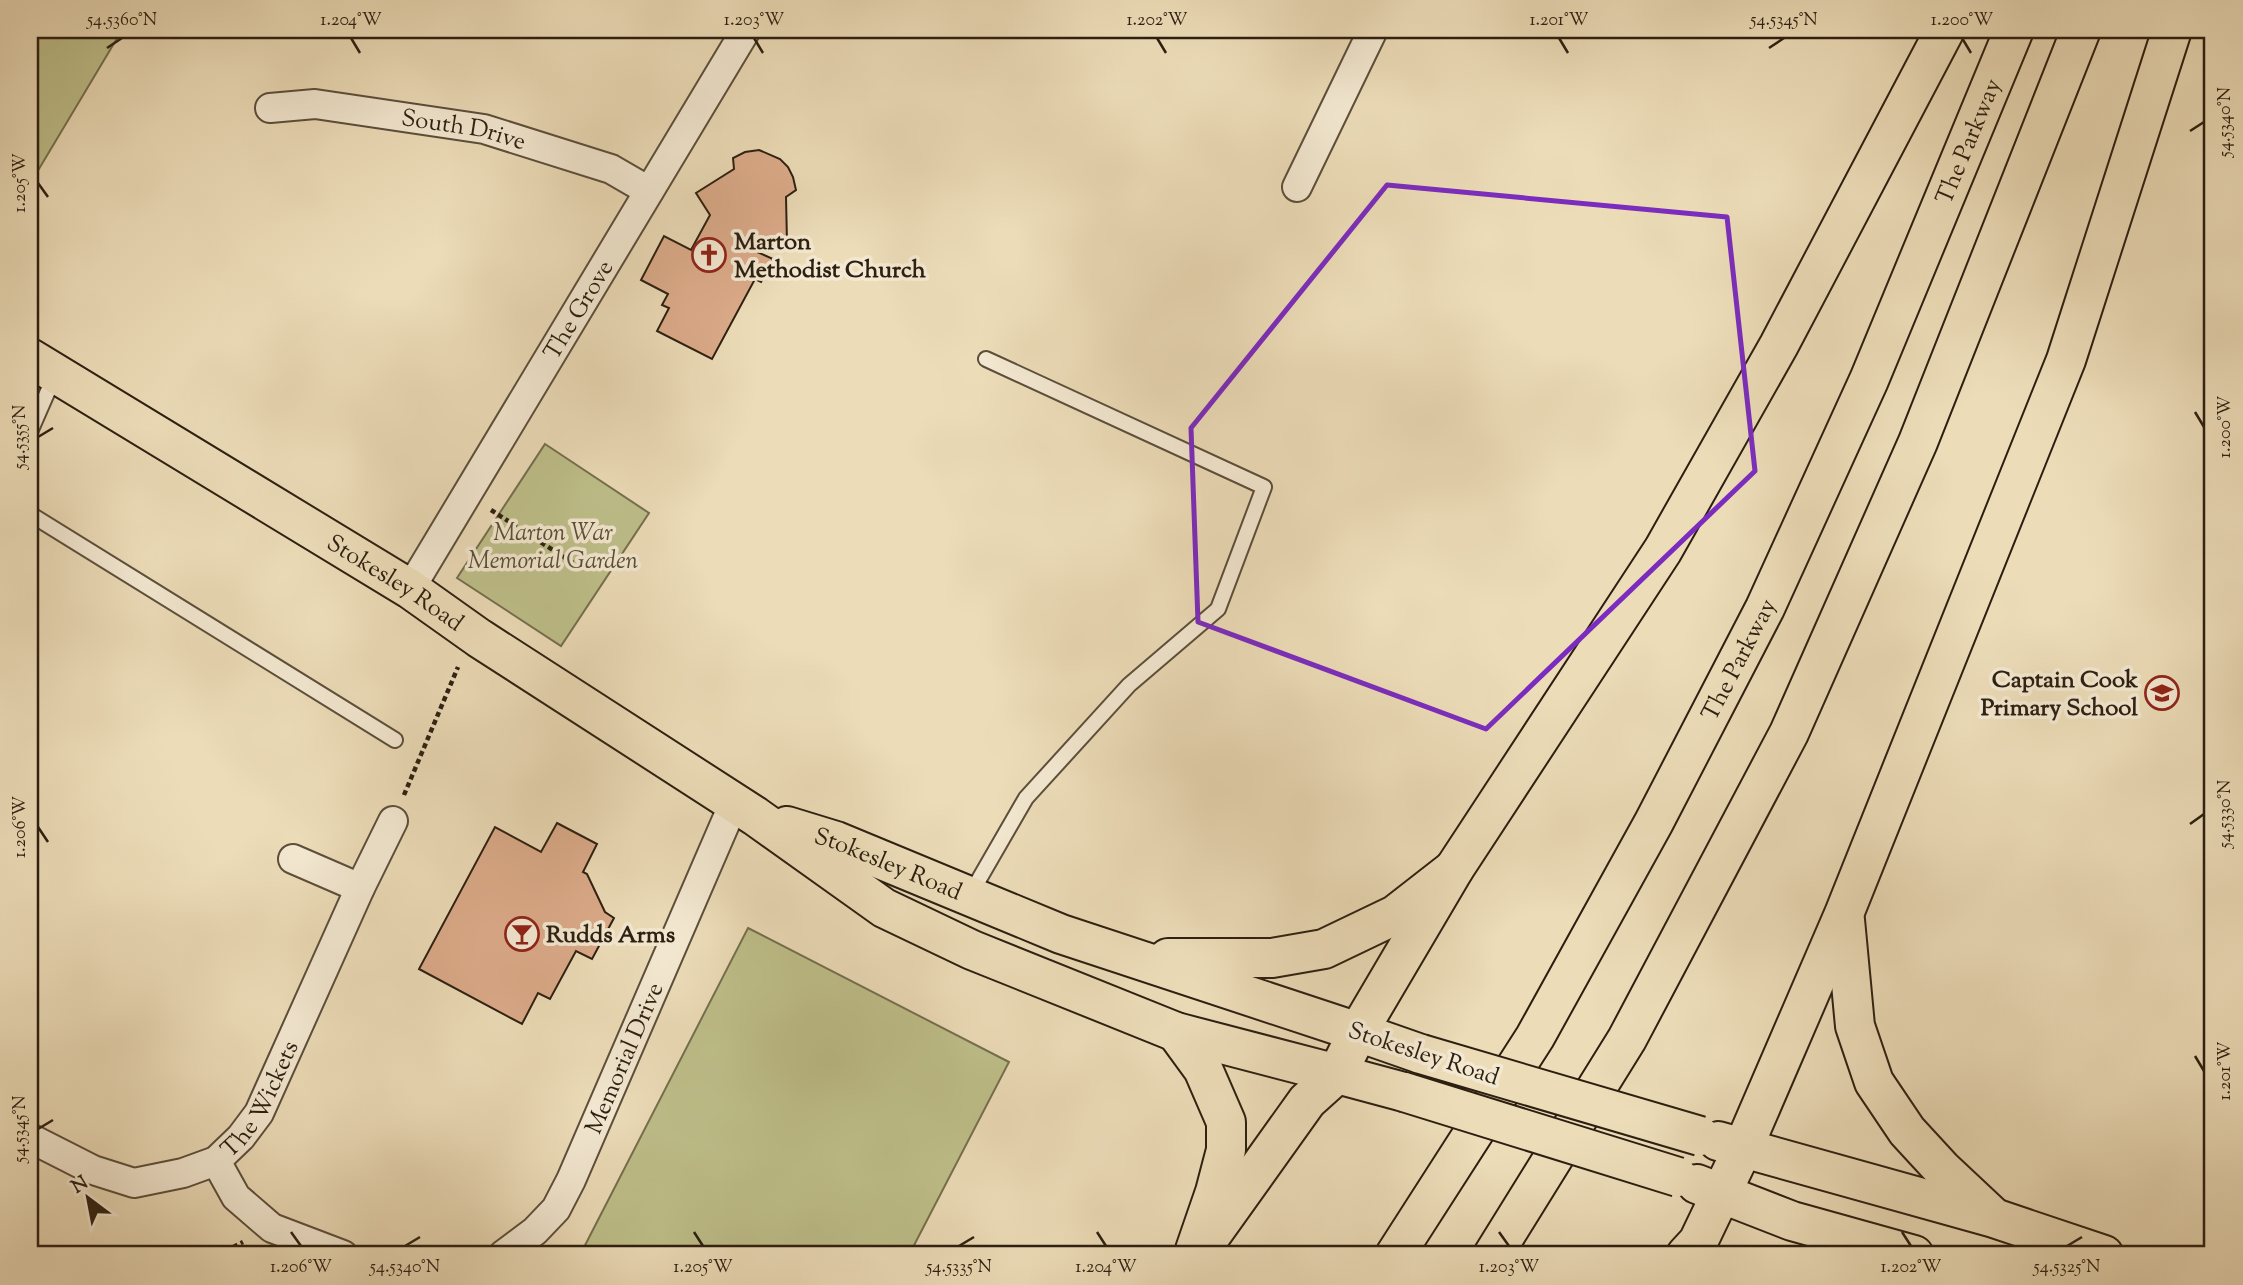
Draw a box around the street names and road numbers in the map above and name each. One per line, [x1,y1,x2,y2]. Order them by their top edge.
street label: The Parkway [1929,74,2011,210]
street label: South Drive [399,102,530,160]
street label: The Grove [536,254,623,367]
street label: Stokesley Road [320,527,470,641]
street label: The Parkway [1694,594,1786,727]
street label: Stokesley Road [810,820,967,910]
street label: Memorial Drive [578,978,673,1140]
street label: Stokesley Road [1343,1014,1504,1095]
street label: The Wickets [214,1036,308,1167]

